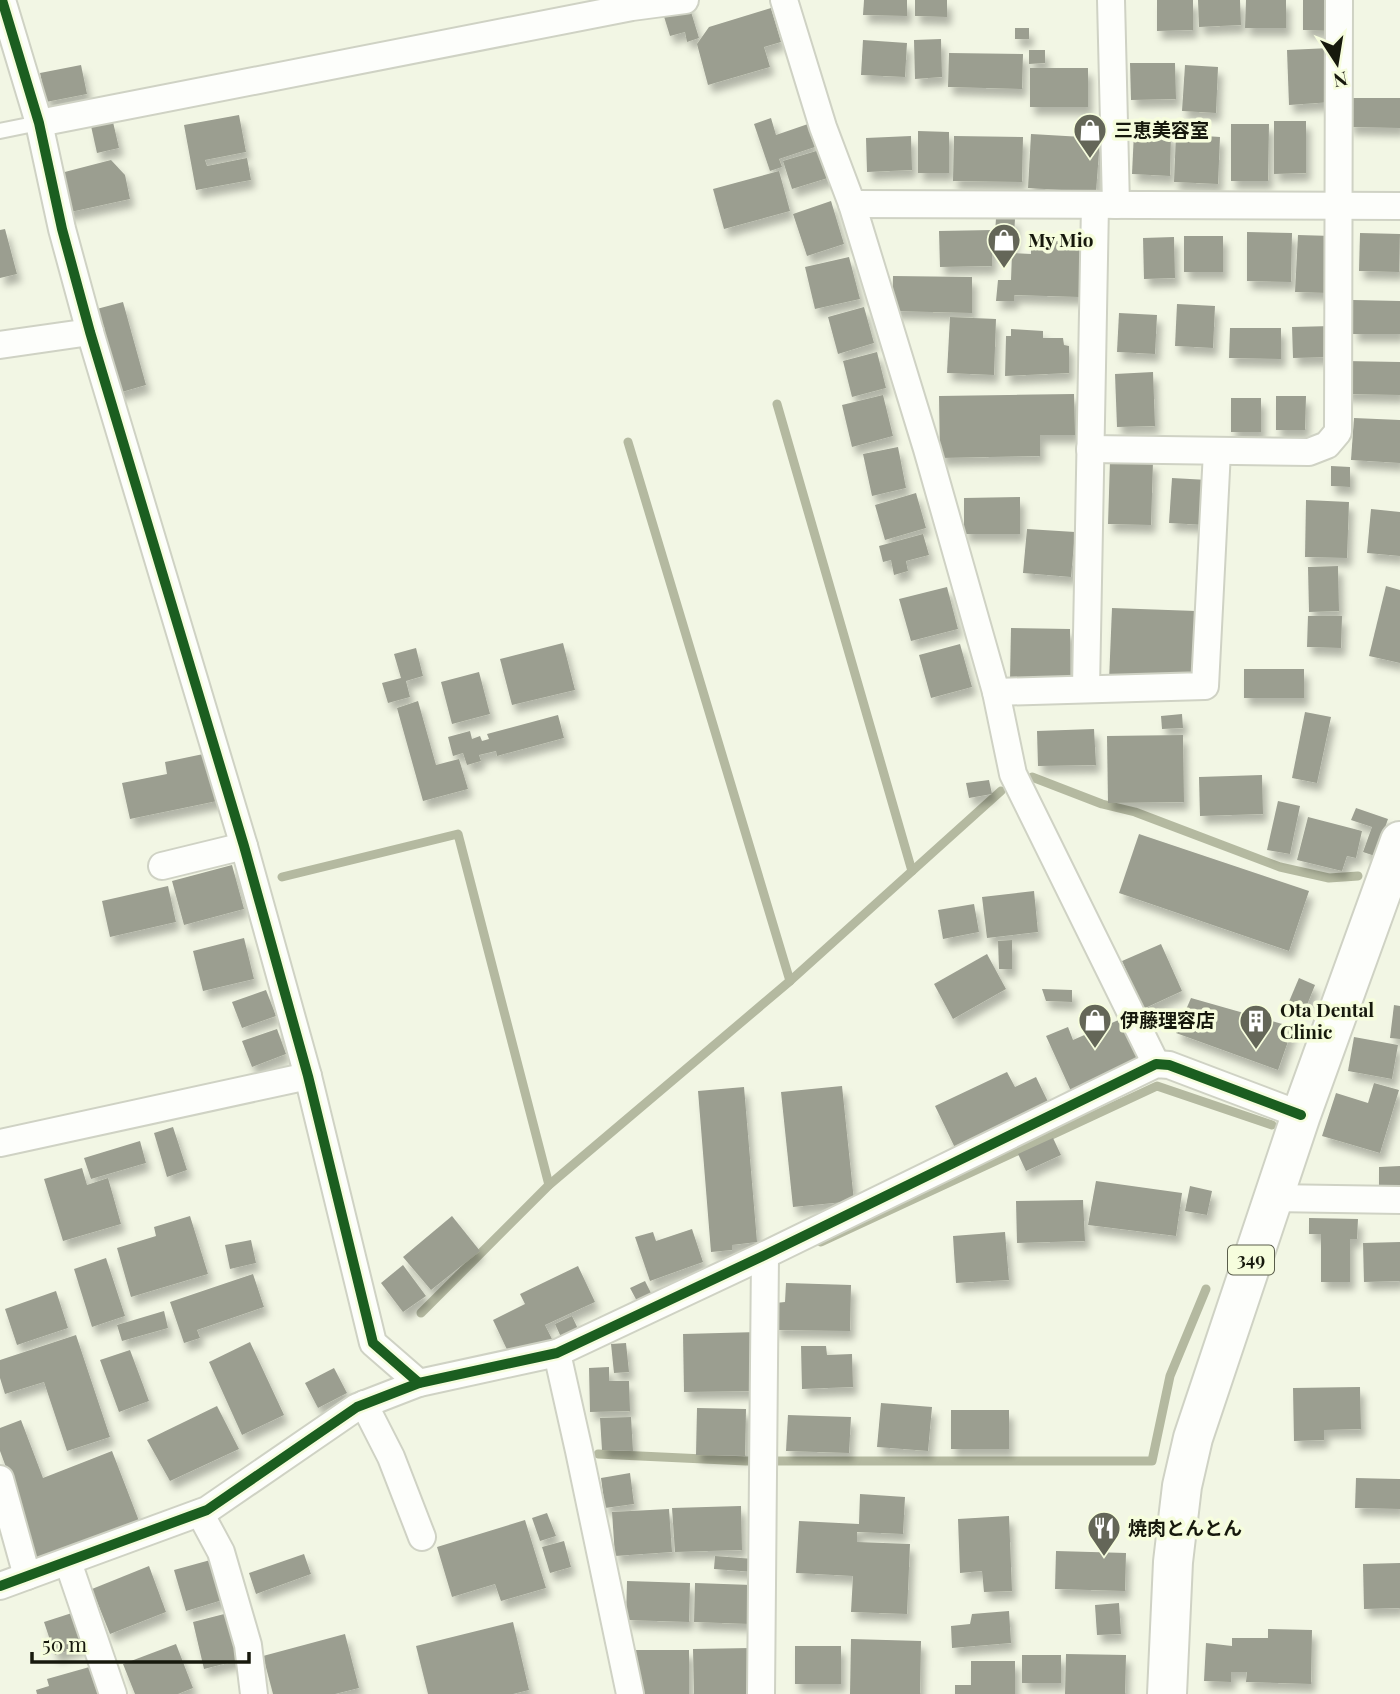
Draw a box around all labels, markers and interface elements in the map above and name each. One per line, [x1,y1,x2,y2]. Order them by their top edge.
north arrow [1302,28,1372,98]
text: N [1331,66,1350,95]
shop icon: 三恵美容室 [1071,111,1109,160]
place label: 三恵美容室 [1114,116,1209,142]
shop icon: My Mio [985,221,1023,270]
place label: My Mio [1028,226,1094,252]
place label: Ota Dental Clinic [1280,996,1374,1044]
shop icon: 伊藤理容店 [1076,1001,1114,1050]
building icon: Ota Dental Clinic [1237,1002,1275,1051]
place label: 伊藤理容店 [1120,1006,1215,1032]
road number: 349 [1228,1246,1274,1274]
restaurant icon: 焼肉とんとん [1085,1509,1123,1558]
place label: 焼肉とんとん [1128,1514,1242,1540]
scale bar [32,1620,248,1664]
text: 50 m [42,1629,88,1657]

